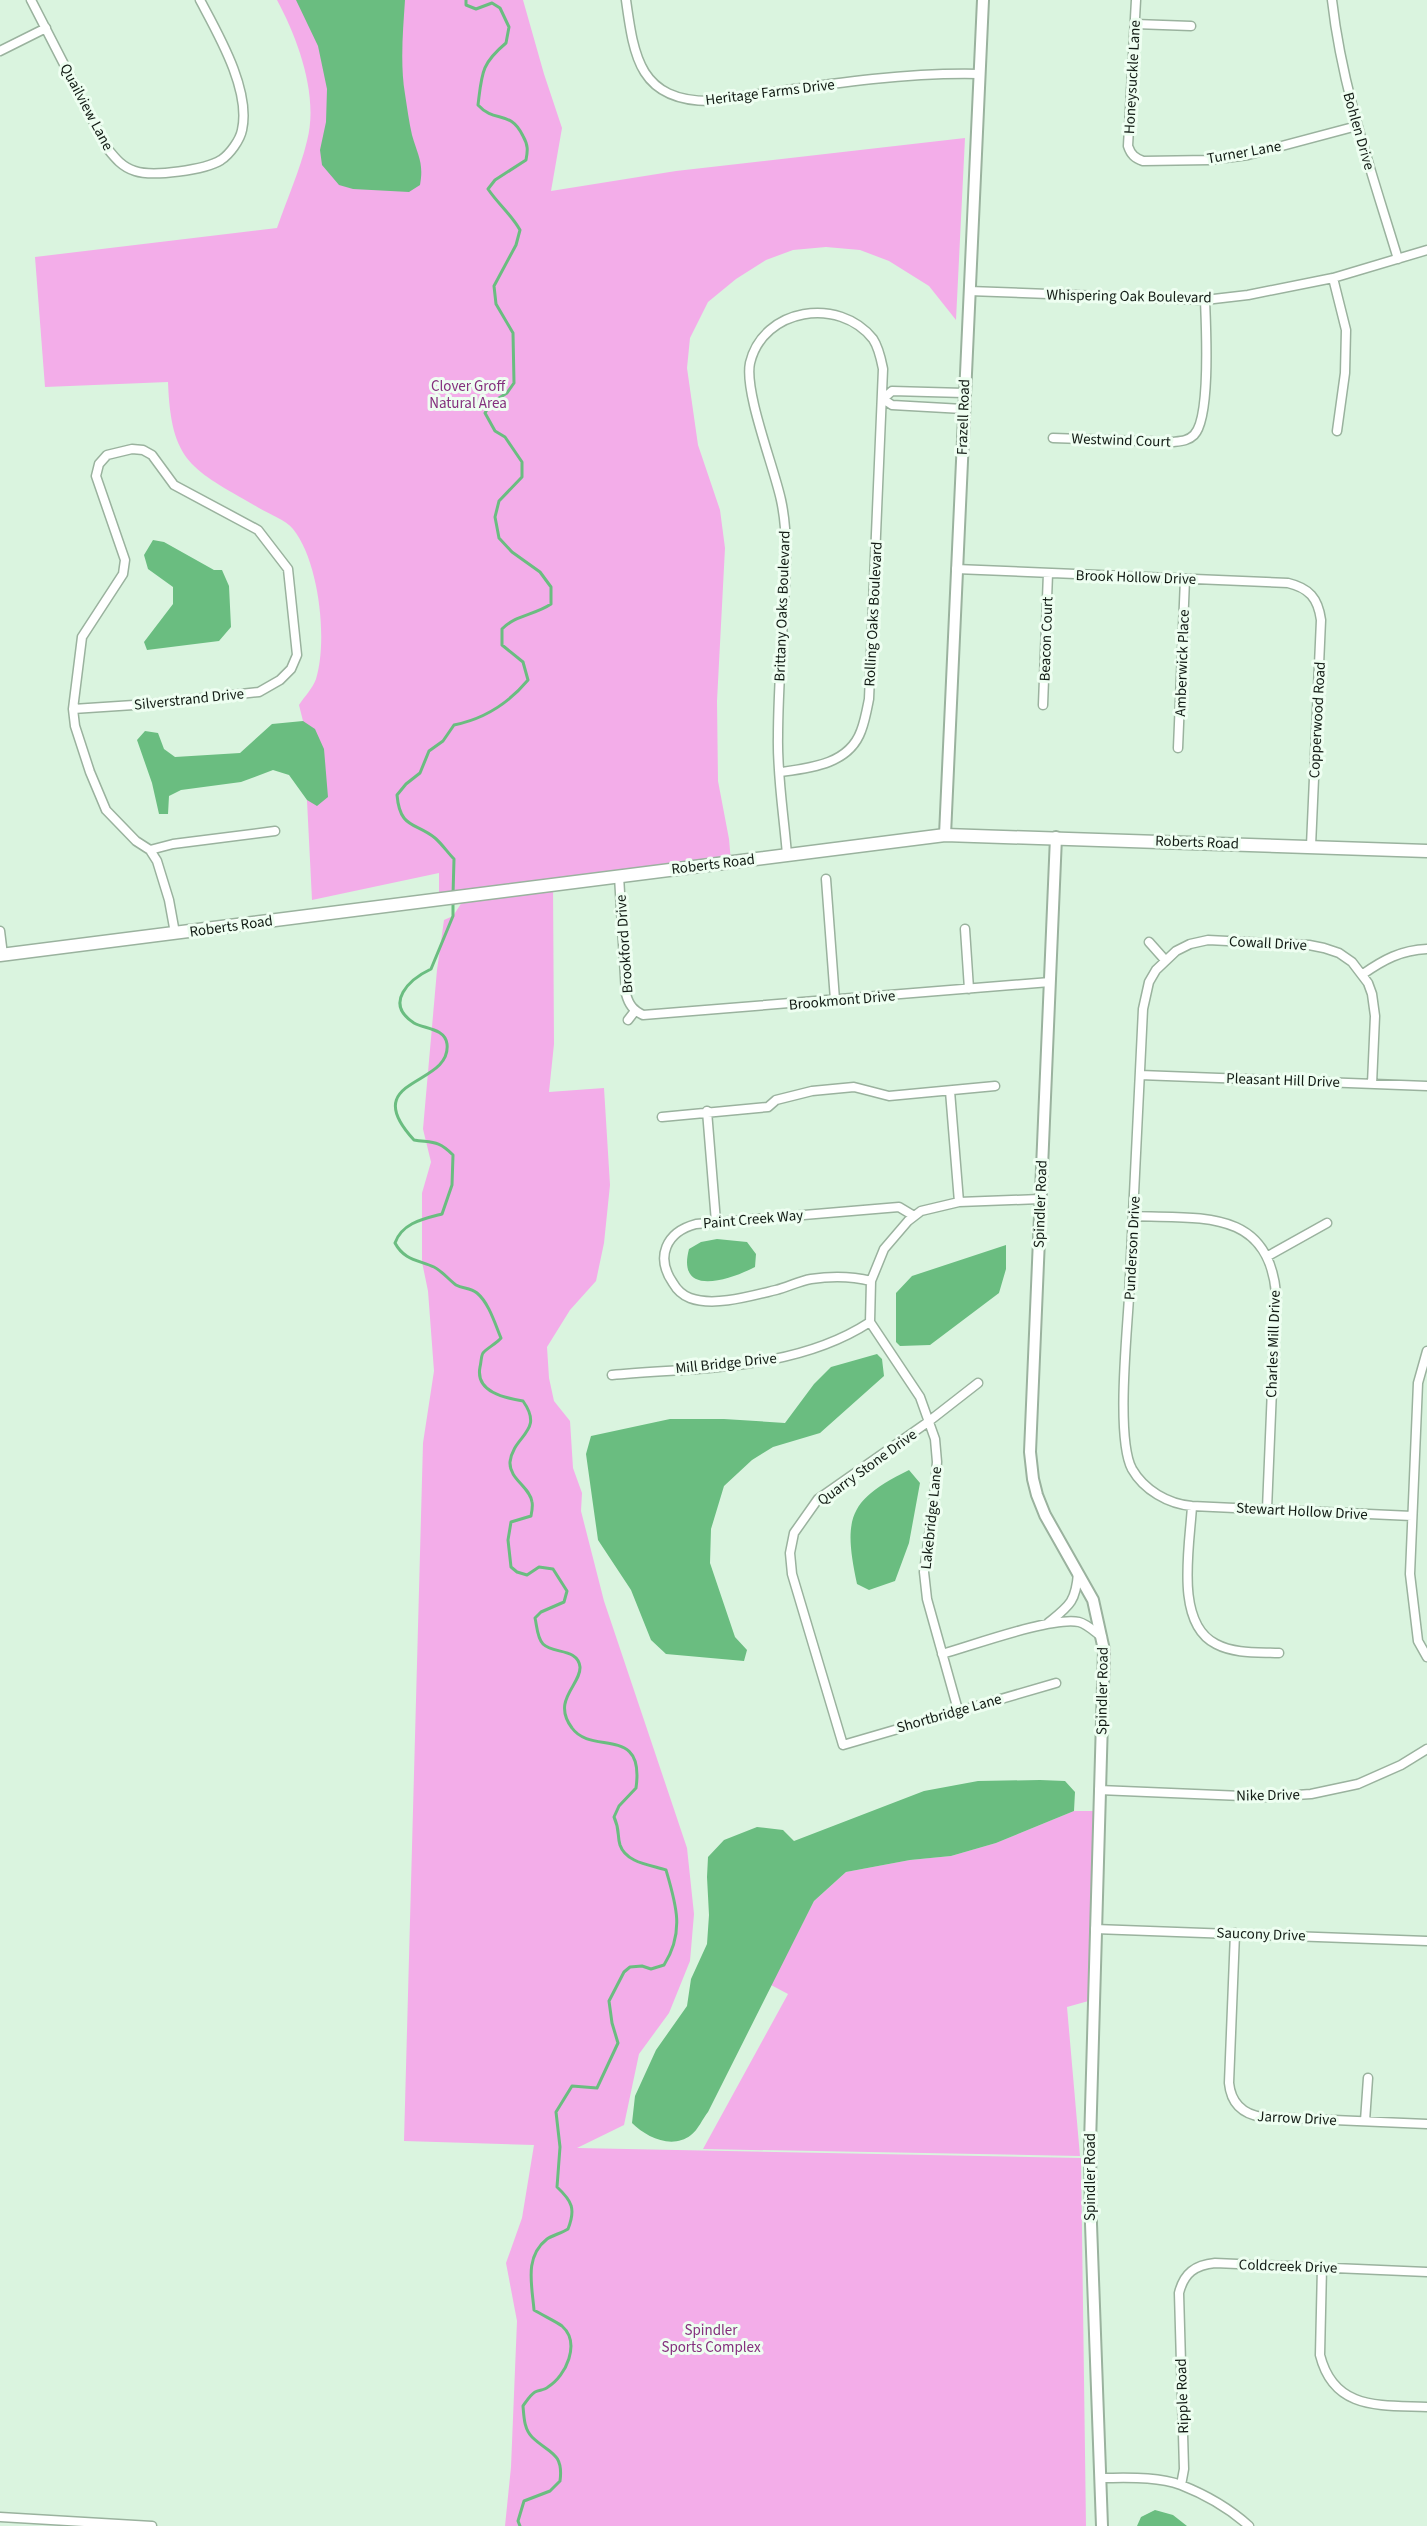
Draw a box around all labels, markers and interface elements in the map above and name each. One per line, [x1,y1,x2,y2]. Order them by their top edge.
street label: Honeysuckle Lane [1119,20,1146,135]
street label: Quailview Lane [55,60,118,154]
street label: Heritage Farms Drive [704,74,836,111]
street label: Bohlen Drive [1337,90,1380,173]
street label: Turner Lane [1205,136,1283,169]
street label: Whispering Oak Boulevard [1046,285,1212,308]
park label: Clover Groff Natural Area [429,376,507,414]
street label: Frazell Road [952,379,975,455]
street label: Westwind Court [1071,428,1171,453]
street label: Brittany Oaks Boulevard [769,530,796,682]
street label: Rolling Oaks Boulevard [859,541,888,687]
street label: Brook Hollow Drive [1075,565,1197,590]
street label: Beacon Court [1035,596,1058,682]
street label: Amberwick Place [1170,609,1195,717]
street label: Copperwood Road [1304,661,1331,779]
street label: Silverstrand Drive [133,683,245,716]
street label: Roberts Road [1155,831,1239,854]
street label: Roberts Road [670,849,756,880]
street label: Brookford Drive [611,894,638,994]
street label: Roberts Road [188,910,274,943]
street label: Cowall Drive [1228,931,1307,956]
street label: Brookmont Drive [788,985,896,1016]
street label: Pleasant Hill Drive [1226,1068,1340,1093]
street label: Spindler Road [1028,1160,1053,1248]
street label: Punderson Drive [1119,1196,1146,1300]
street label: Paint Creek Way [702,1205,804,1234]
street label: Charles Mill Drive [1261,1290,1286,1398]
street label: Mill Bridge Drive [674,1348,778,1379]
street label: Quarry Stone Drive [813,1424,921,1511]
street label: Lakebridge Lane [916,1466,947,1570]
street label: Stewart Hollow Drive [1236,1498,1368,1525]
street label: Spindler Road [1091,1647,1114,1735]
street label: Shortbridge Lane [894,1688,1004,1739]
street label: Nike Drive [1236,1784,1300,1807]
street label: Saucony Drive [1216,1922,1306,1947]
street label: Jarrow Drive [1257,2106,1337,2131]
street label: Spindler Road [1080,2133,1101,2221]
street label: Coldcreek Drive [1238,2254,1338,2279]
park label: Spindler Sports Complex [661,2320,761,2358]
street label: Ripple Road [1171,2358,1194,2434]

